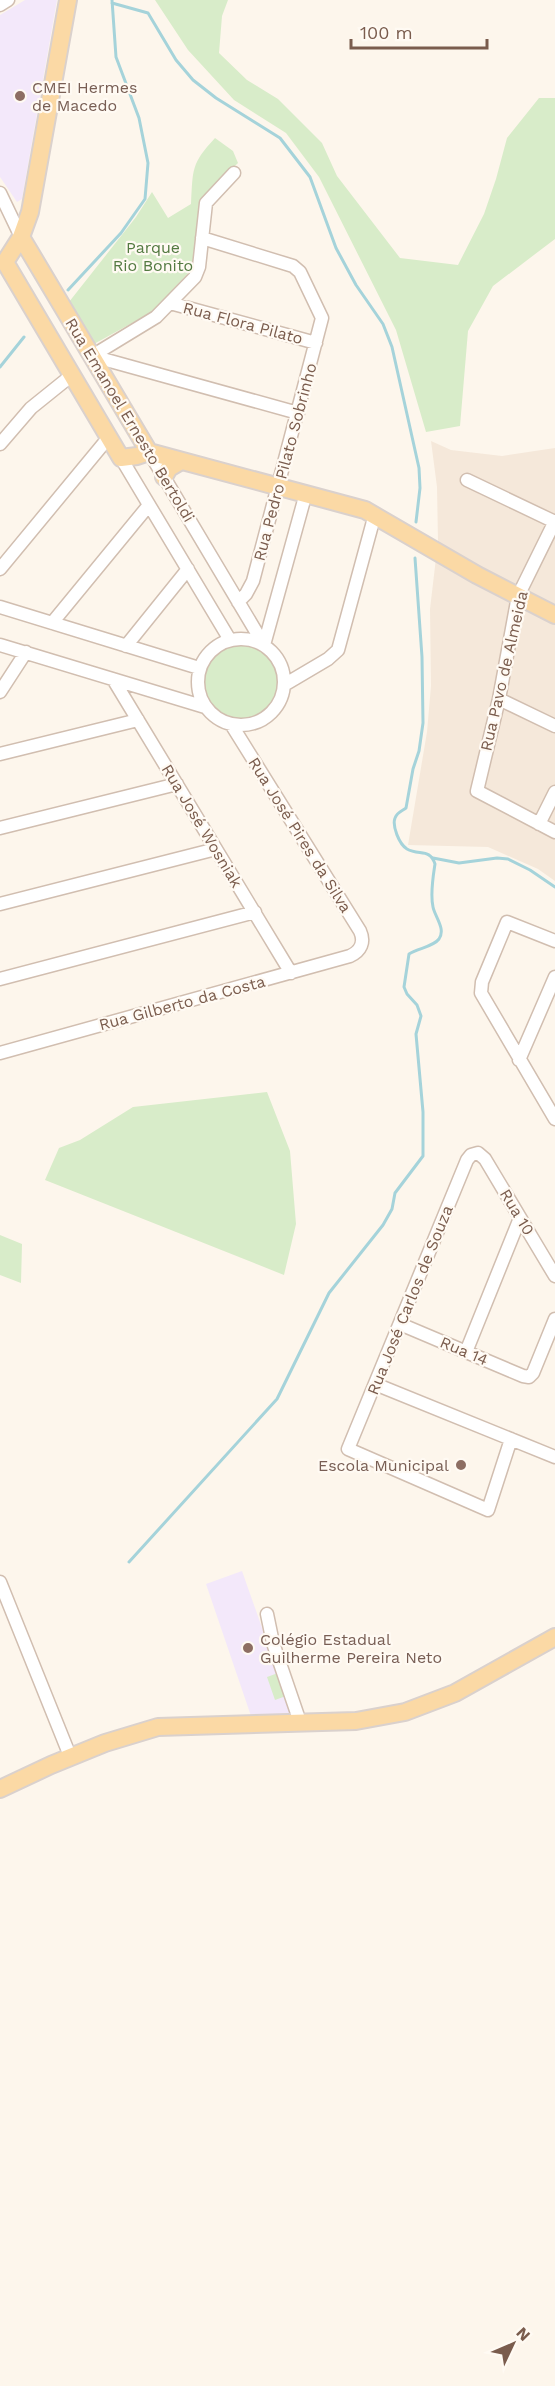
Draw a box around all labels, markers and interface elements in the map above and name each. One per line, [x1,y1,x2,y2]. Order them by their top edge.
scale bar [351,12,488,50]
text: 100 m [360,22,413,43]
place label: CMEI Hermes de Macedo [32,78,137,115]
marker: CMEI Hermes de Macedo [13,89,27,103]
park label: Parque Rio Bonito [113,238,193,275]
street label: Rua Flora Pilato [181,298,305,348]
street label: Rua Emanoel Ernesto Bertoldi [61,314,199,526]
street label: Rua Pedro Pilato Sobrinho [249,361,321,563]
street label: Rua Pavo de Almeida [476,589,532,753]
street label: Rua José Pires da Silva [244,754,356,916]
street label: Rua José Wosniak [158,761,246,891]
street label: Rua Gilberto da Costa [97,972,267,1034]
street label: Rua 10 [496,1186,538,1238]
street label: Rua José Carlos de Souza [363,1202,457,1398]
street label: Rua 14 [437,1332,491,1370]
place label: Escola Municipal [318,1456,449,1475]
marker: Escola Municipal [454,1458,468,1472]
place label: Colégio Estadual Guilherme Pereira Neto [260,1630,442,1667]
marker: Colégio Estadual Guilherme Pereira Neto [241,1641,255,1655]
north arrow [483,2314,543,2374]
text: N [512,2323,534,2345]

